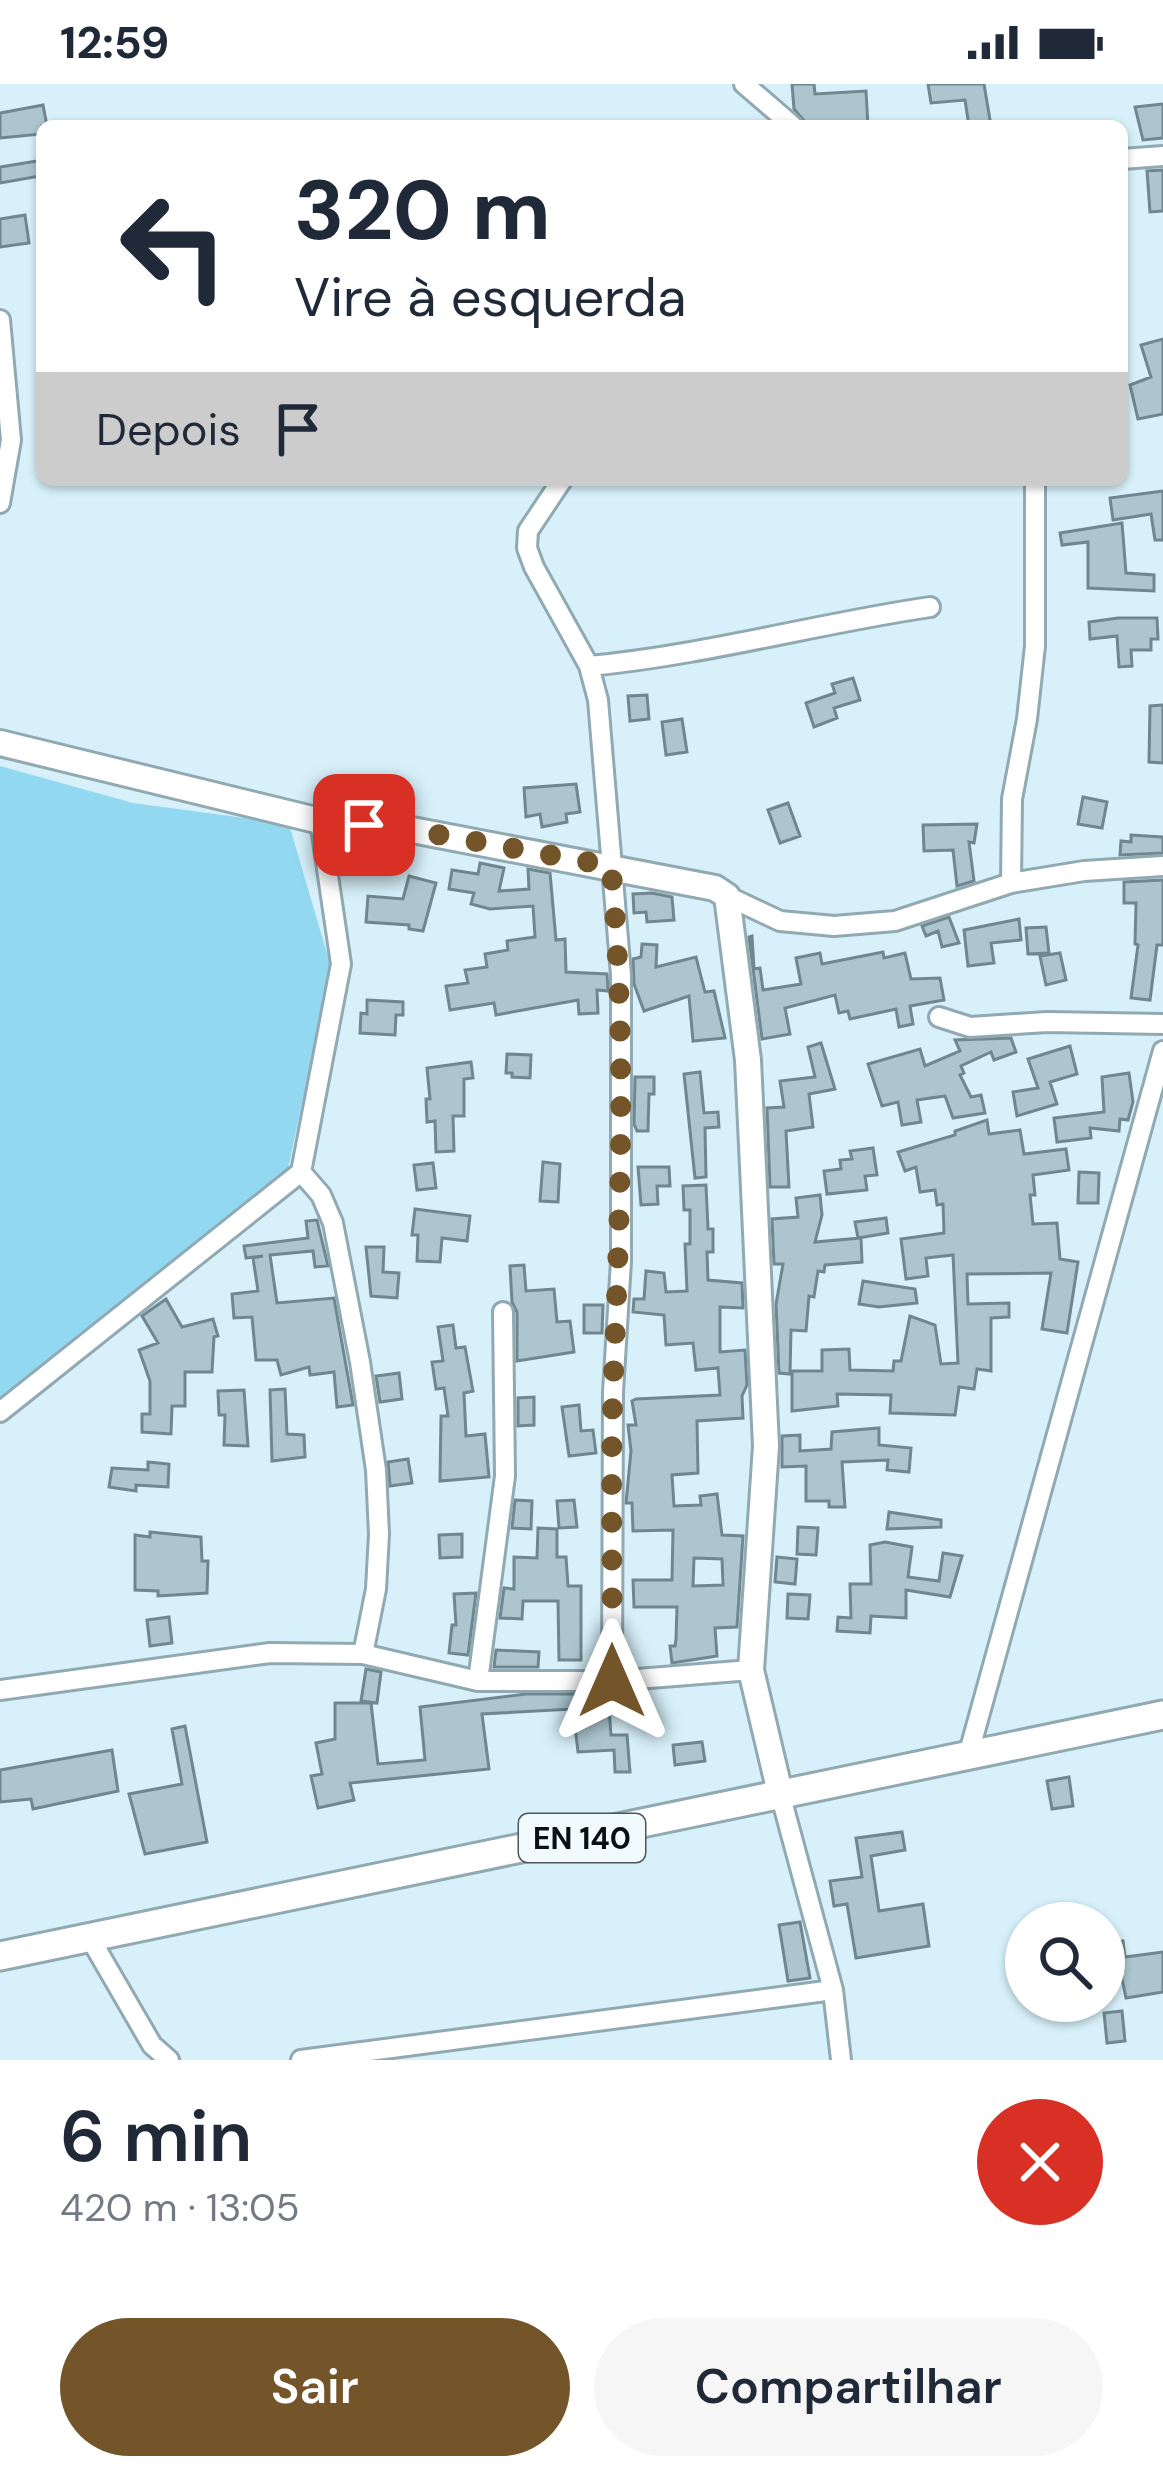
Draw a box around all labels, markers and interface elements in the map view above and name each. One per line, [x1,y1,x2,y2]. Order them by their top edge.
text: 12:59 [60,13,169,72]
text: 320 m [294,156,551,265]
icon: left [96,168,252,324]
text: Vire à esquerda [294,262,686,333]
icon: arrive [265,396,331,462]
text: Depois [96,400,241,459]
pin [313,774,415,876]
icon: arrive [331,792,397,858]
position arrow [549,1618,675,1744]
road number: EN 140 [519,1814,645,1862]
map controls [1005,1902,1125,2022]
button: search [1005,1902,1125,2022]
text: 6 min [60,2090,252,2183]
button: close [977,2099,1103,2225]
text: 420 m · 13:05 [60,2182,300,2233]
button: Sair [60,2318,570,2456]
button: Compartilhar [594,2318,1103,2456]

